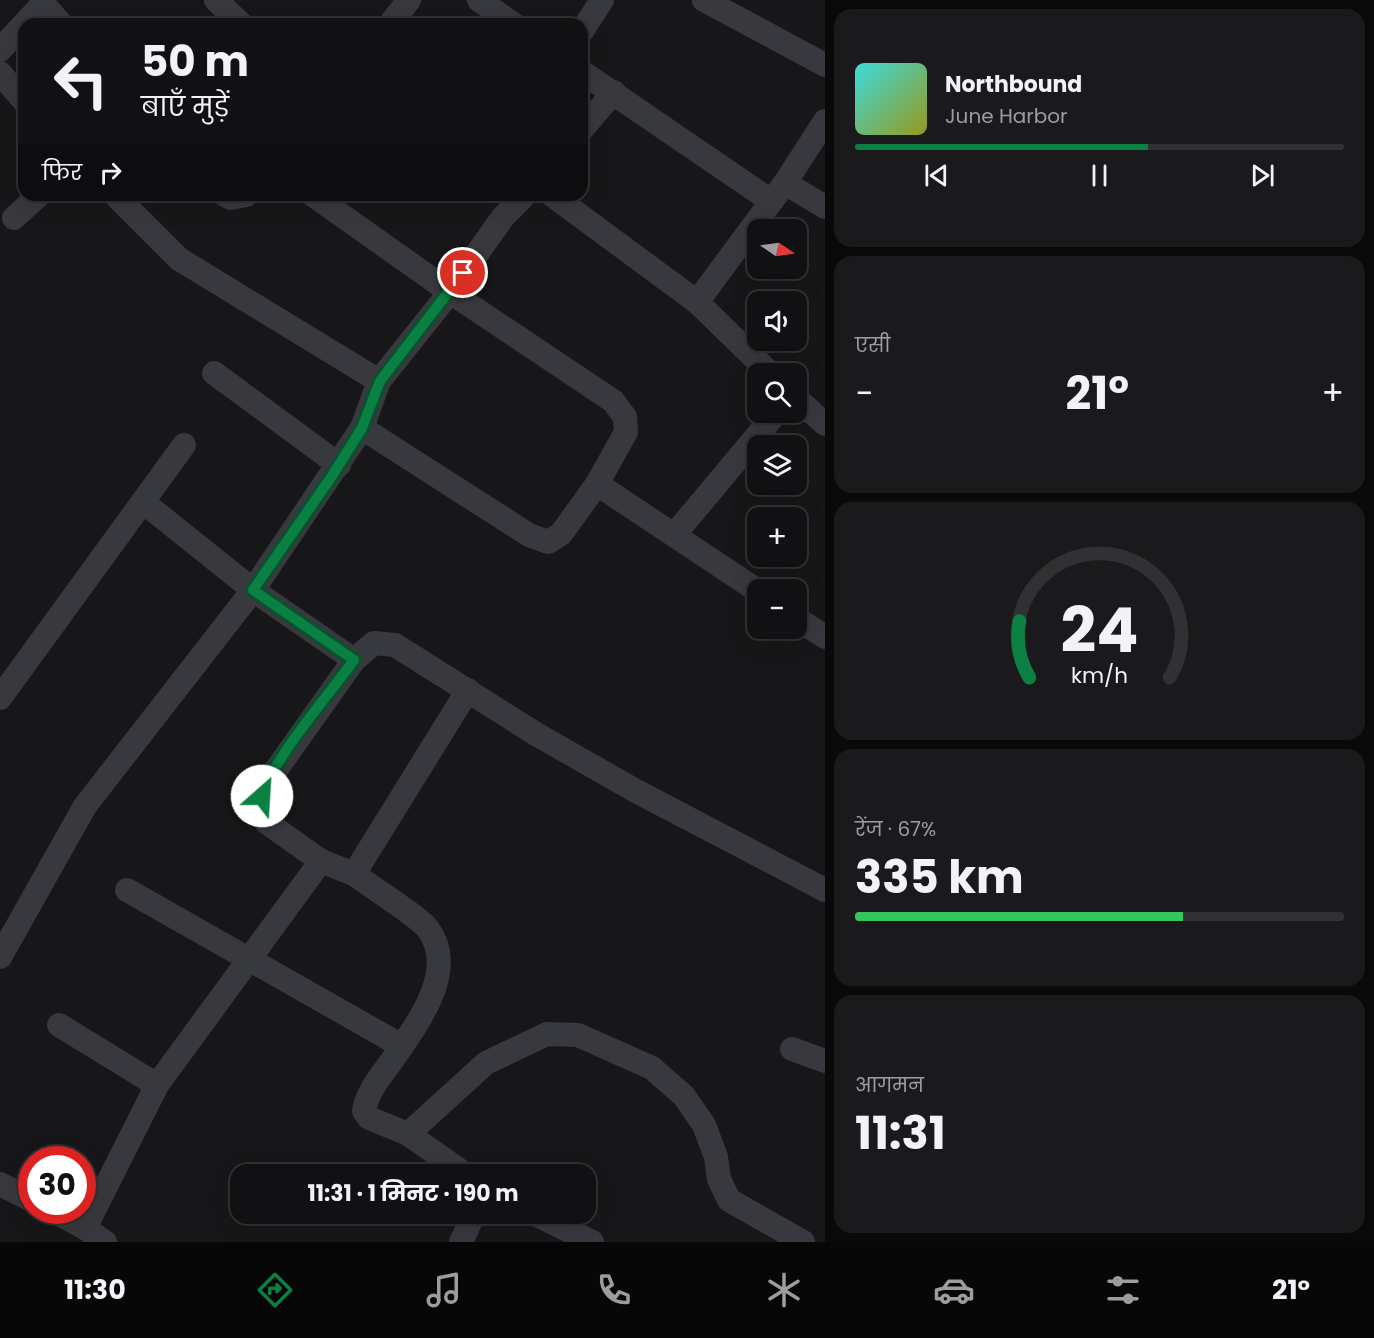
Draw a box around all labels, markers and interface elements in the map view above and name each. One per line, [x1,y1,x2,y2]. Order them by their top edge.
text: 50 m [141,32,249,91]
icon: left [42,42,120,120]
text: Northbound [945,69,1082,100]
text: बाएँ मुड़ें [141,88,229,125]
text: June Harbor [945,102,1068,130]
icon: right [94,156,127,189]
text: फिर [42,157,82,188]
icon: previous [920,159,953,192]
icon: pause [1083,159,1116,192]
icon: next [1246,159,1279,192]
north arrow [747,219,807,279]
map controls [747,219,807,639]
pin [437,247,488,298]
icon: arrive [446,256,479,289]
button: sound [747,291,807,351]
text: एसी [855,331,890,359]
text: 21° [1066,362,1129,425]
button: search [747,363,807,423]
text: − [855,370,873,417]
text: + [1321,370,1344,417]
button: layers [747,435,807,495]
button: + [747,507,807,567]
button: − [747,579,807,639]
text: 24 [1061,586,1138,674]
text: km/h [1071,660,1128,691]
position arrow [230,764,294,828]
text: रेंज · 67% [855,815,936,843]
text: 335 km [855,846,1024,909]
text: आगमन [855,1071,924,1099]
text: 11:31 [855,1102,946,1165]
speed limit sign: 30 [18,1146,96,1224]
text: 11:31 · 1 मिनट · 190 m [307,1178,519,1209]
icon: directions [254,1269,296,1311]
icon: music [423,1269,465,1311]
icon: phone [593,1269,635,1311]
icon: climate [763,1269,805,1311]
icon: car [933,1269,975,1311]
icon: filters [1102,1269,1144,1311]
text: 11:30 [64,1271,126,1308]
text: 21° [1272,1271,1310,1308]

